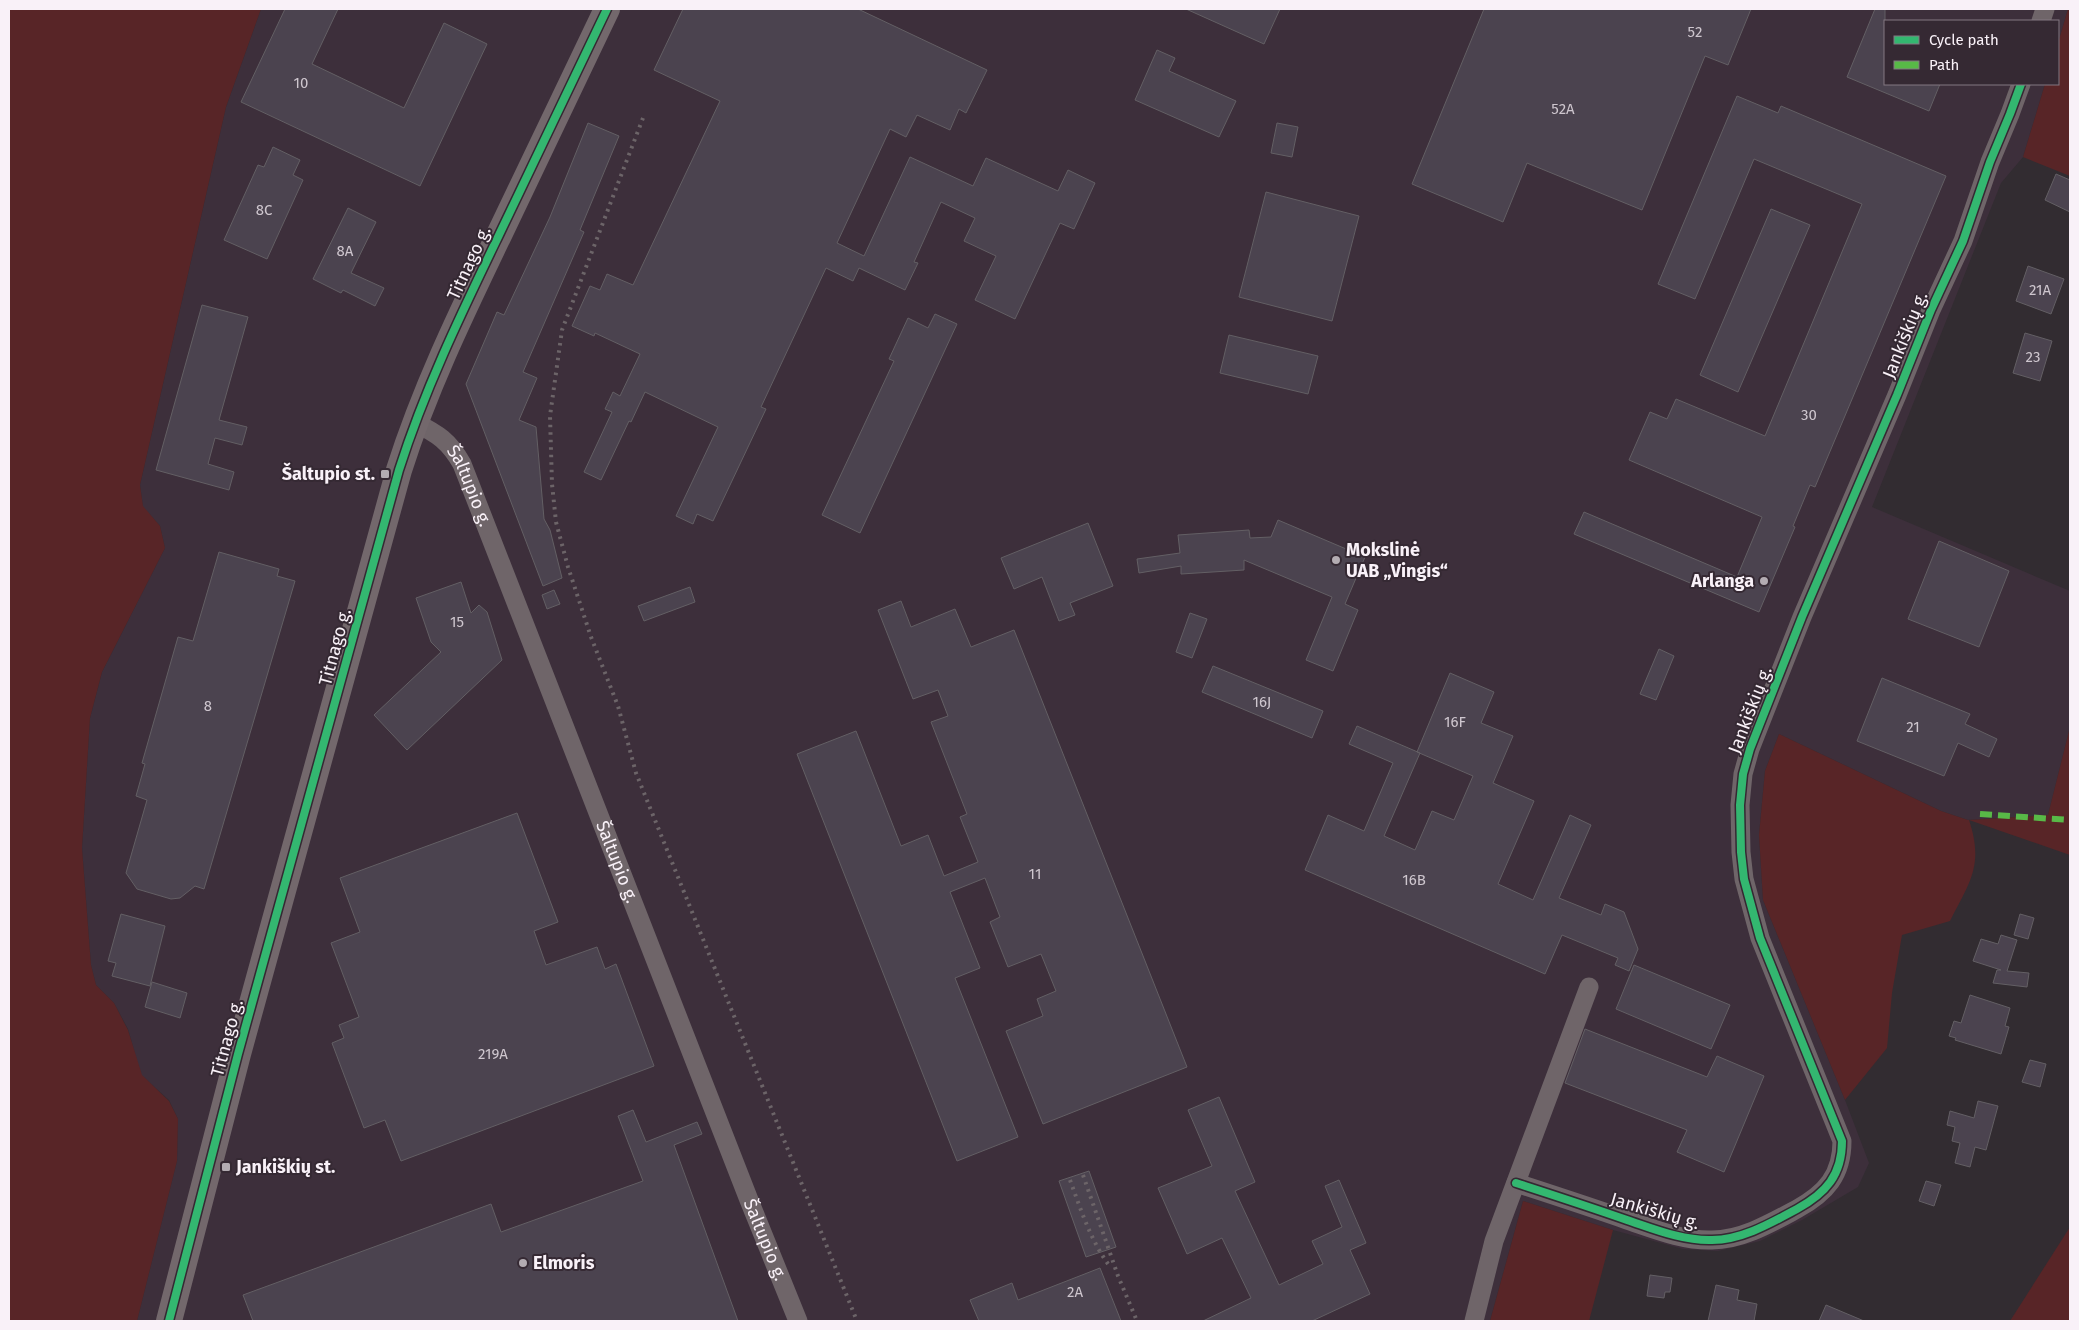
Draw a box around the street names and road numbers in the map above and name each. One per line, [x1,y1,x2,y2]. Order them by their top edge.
street label: Titnago g. [442,223,496,303]
street label: Jankiškių g. [1878,288,1932,382]
street label: Šaltupio g. [442,440,496,530]
street label: Titnago g. [314,606,356,688]
street label: Jankiškių g. [1723,663,1777,757]
street label: Šaltupio g. [591,817,643,906]
street label: Titnago g. [206,997,248,1079]
street label: Jankiškių g. [1608,1188,1702,1234]
street label: Šaltupio g. [739,1196,792,1284]

